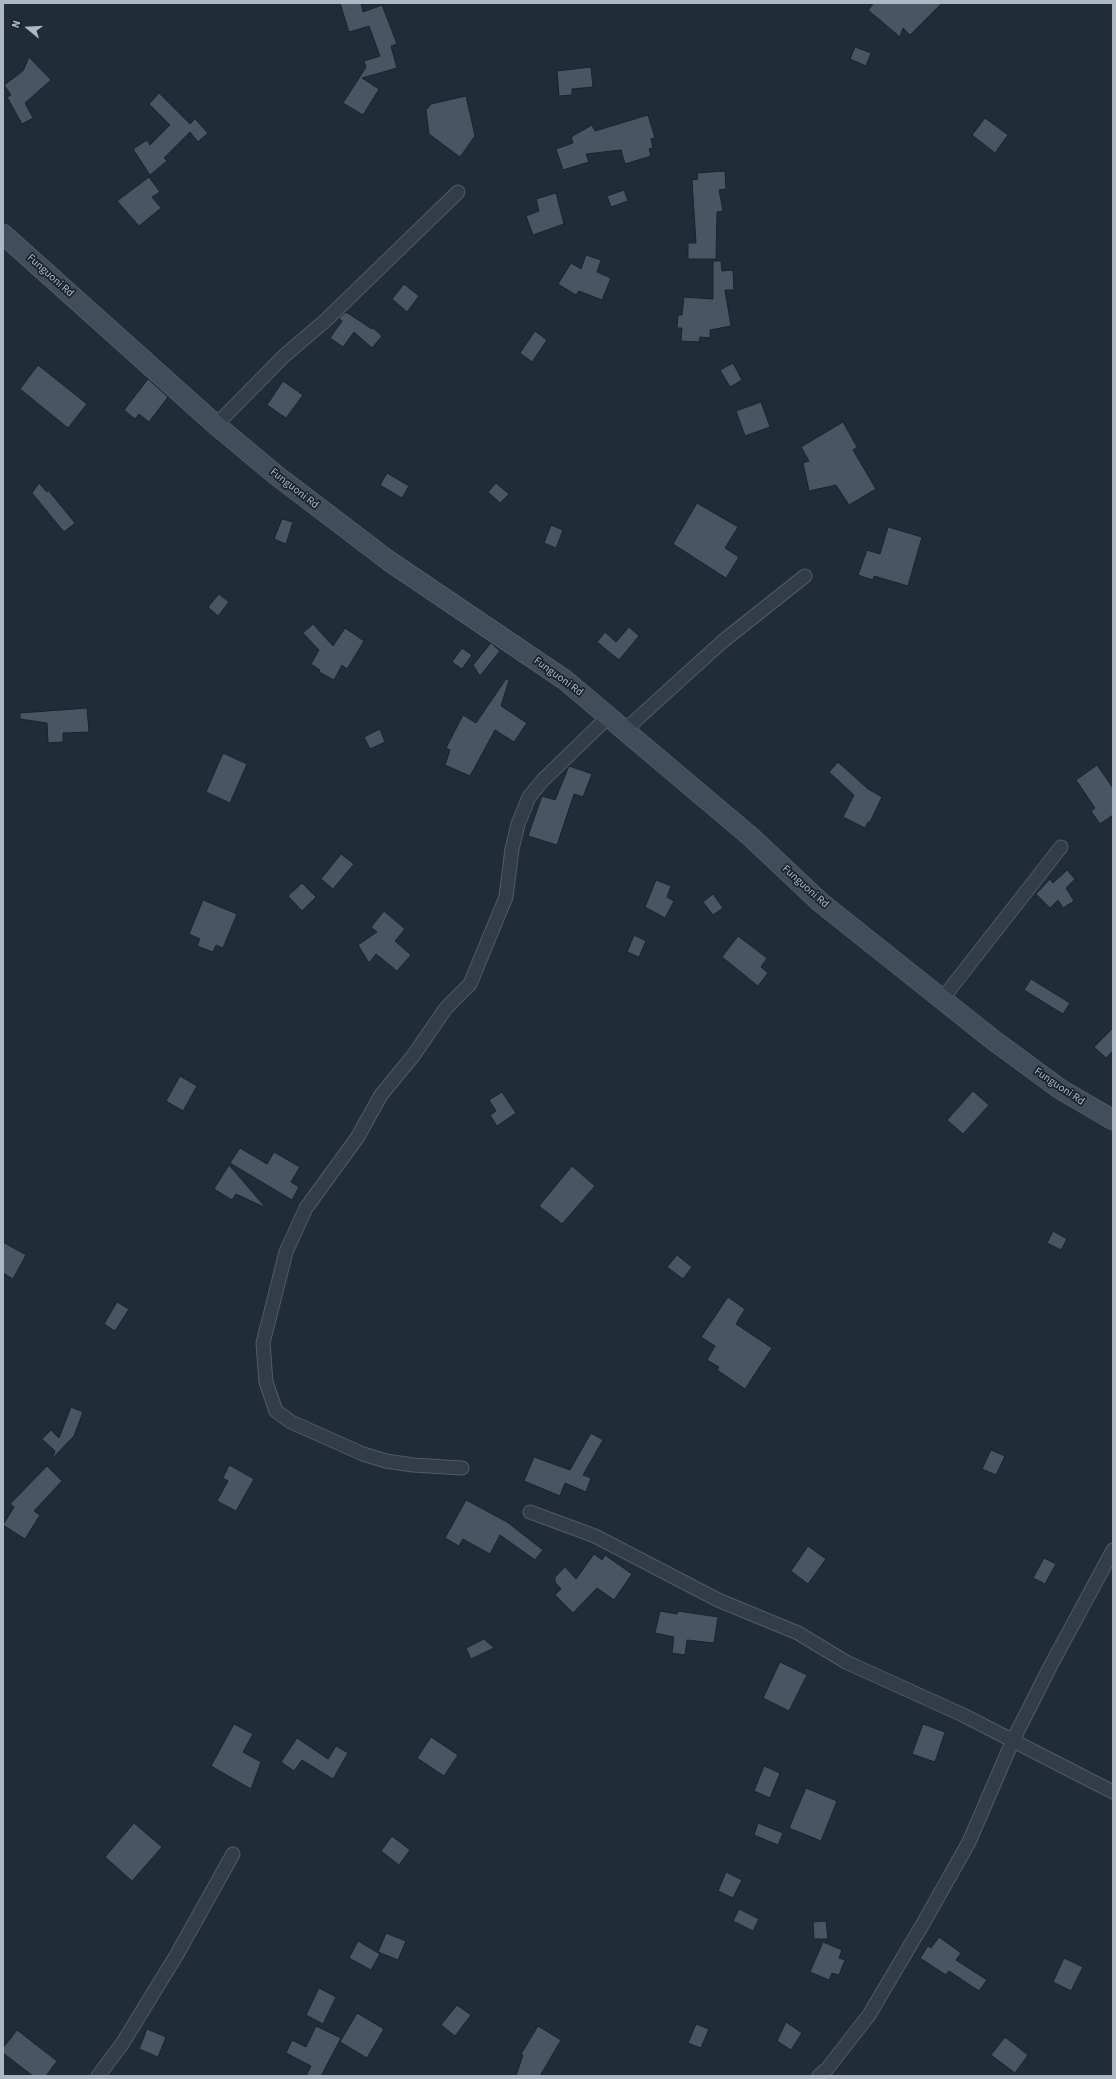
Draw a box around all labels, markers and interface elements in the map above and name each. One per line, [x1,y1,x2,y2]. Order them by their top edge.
north arrow [8,8,48,48]
text: N [8,18,24,30]
street label: Funguoni Rd [24,252,76,300]
street label: Funguoni Rd [267,466,321,512]
street label: Funguoni Rd [531,655,585,699]
street label: Funguoni Rd [779,863,831,911]
street label: Funguoni Rd [1031,1065,1087,1109]

